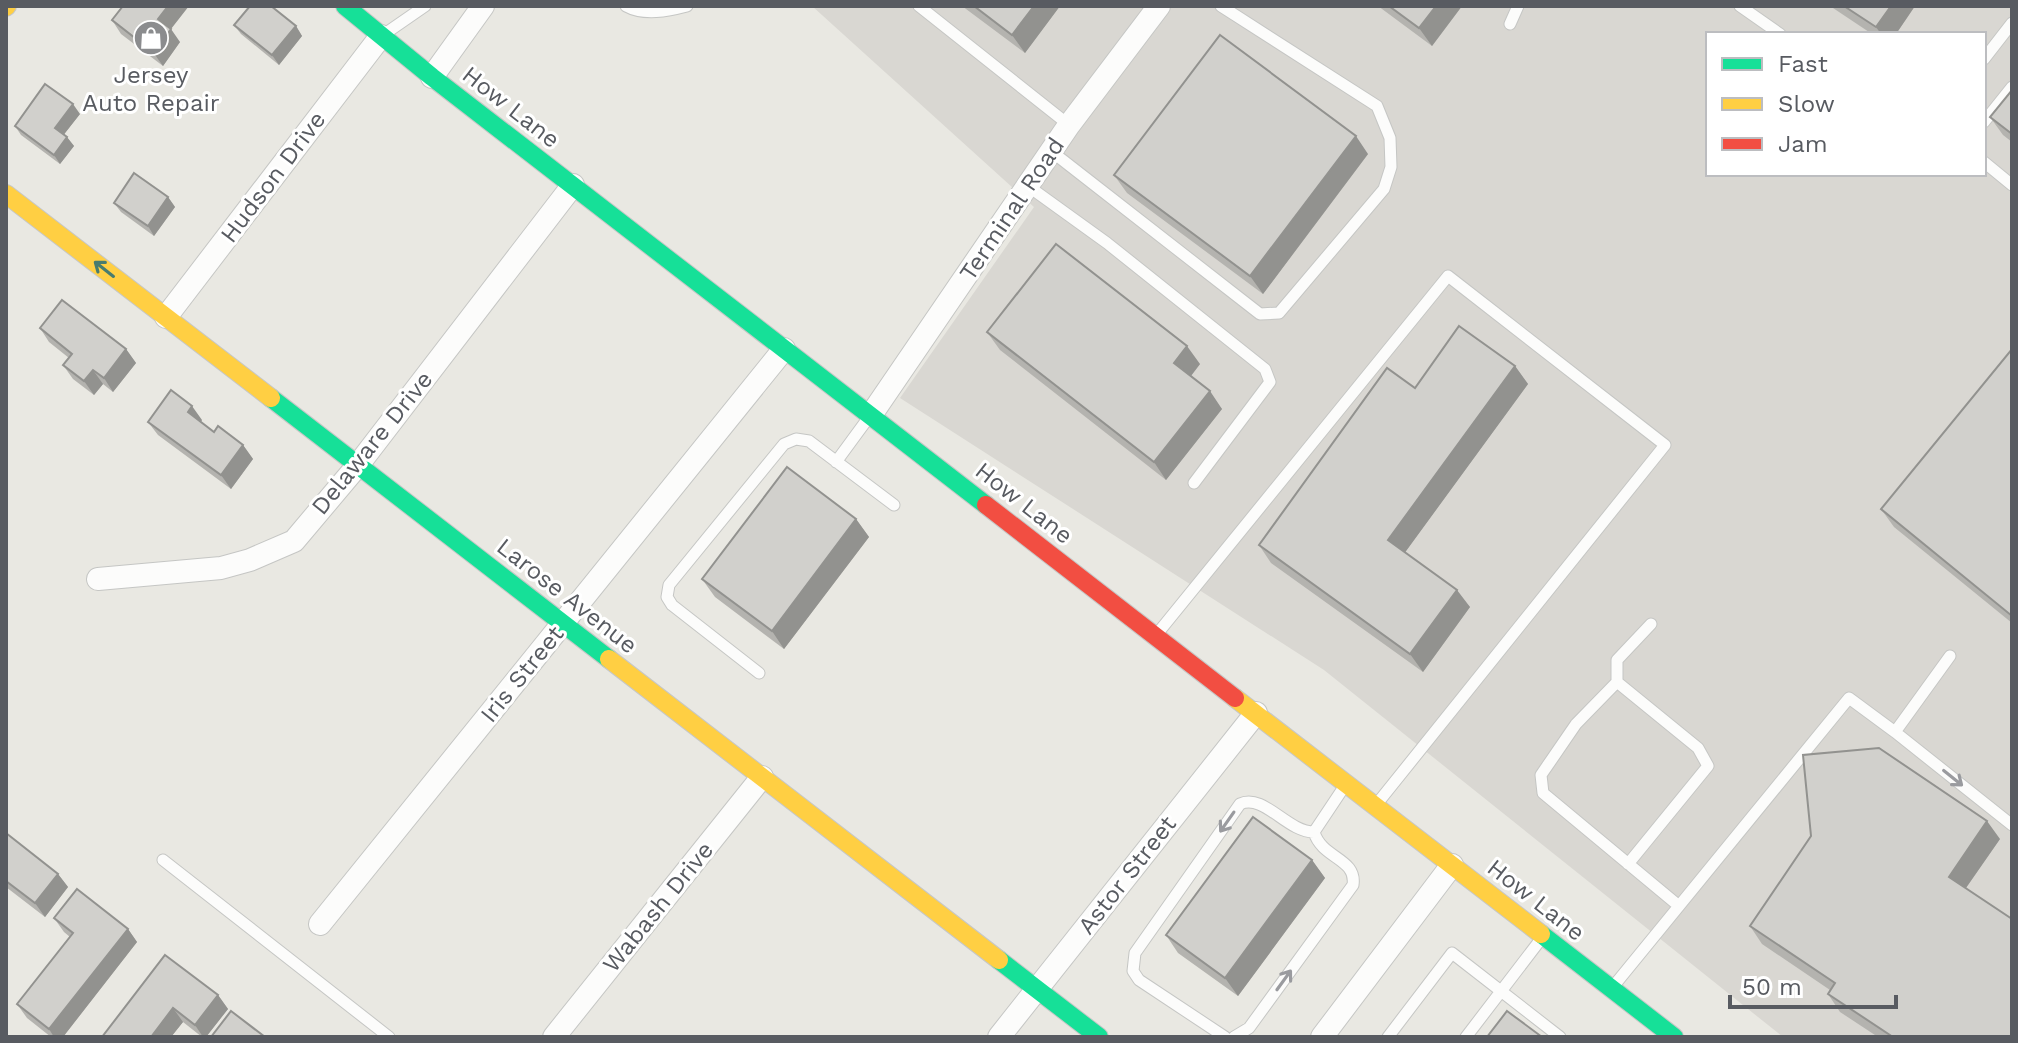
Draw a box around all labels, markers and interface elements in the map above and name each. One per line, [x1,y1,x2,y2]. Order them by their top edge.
shop icon: Jersey Auto Repair [132,19,170,57]
legend [1706,32,1986,176]
text: Fast [1778,50,1828,78]
street label: How Lane [457,60,565,154]
place label: Jersey Auto Repair [82,61,220,117]
text: Slow [1778,90,1835,118]
street label: Hudson Drive [215,106,331,248]
text: Jam [1778,130,1828,158]
street label: Terminal Road [954,132,1070,286]
one-way arrow [94,261,115,278]
street label: Delaware Drive [306,366,438,520]
street label: How Lane [970,456,1078,550]
street label: Larose Avenue [491,533,643,659]
street label: Iris Street [475,620,569,728]
one-way arrow [1943,769,1964,787]
street label: Astor Street [1072,810,1182,940]
one-way arrow [1219,811,1235,833]
street label: Wabash Drive [597,836,719,978]
street label: How Lane [1482,853,1590,947]
scale bar [1730,959,1896,1009]
one-way arrow [1276,969,1292,991]
text: 50 m [1742,973,1802,1001]

